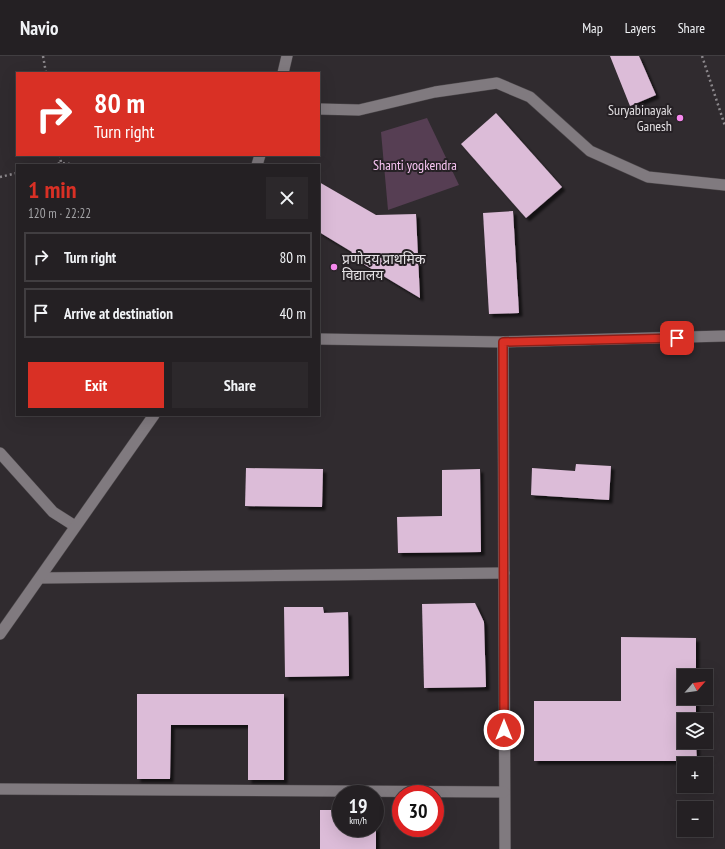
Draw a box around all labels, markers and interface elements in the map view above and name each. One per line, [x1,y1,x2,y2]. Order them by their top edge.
text: Navio [20,16,58,40]
text: Map [582,19,603,37]
text: Layers [625,19,656,37]
text: Share [678,19,705,37]
text: 80 m [94,84,145,121]
icon: right [28,88,80,140]
place label: Suryabinayak Ganesh [608,101,673,135]
marker: Suryabinayak Ganesh [675,113,685,123]
text: Turn right [94,120,154,143]
park label: Shanti yogkendra [373,156,457,174]
text: 1 min [28,174,76,205]
button: close [266,177,308,219]
text: 120 m · 22:22 [28,205,91,222]
icon: right [30,246,52,268]
text: Turn right [64,248,116,267]
text: 80 m [280,248,306,267]
place label: प्रणोदय प्राथमिक विद्यालय [342,250,426,284]
marker: प्रणोदय प्राथमिक विद्यालय [329,262,339,272]
icon: arrive [30,302,52,324]
text: Arrive at destination [64,304,173,323]
text: 40 m [280,304,306,323]
pin [660,321,694,355]
icon: arrive [666,327,688,349]
button: Exit [28,362,164,408]
button: Share [172,362,308,408]
north arrow [677,669,713,705]
map controls [677,669,713,837]
position arrow [483,709,525,751]
button: layers [677,713,713,749]
button: + [677,757,713,793]
speed limit sign: 30 [392,785,444,837]
text: 19 [348,793,368,819]
button: − [677,801,713,837]
text: km/h [349,814,367,827]

